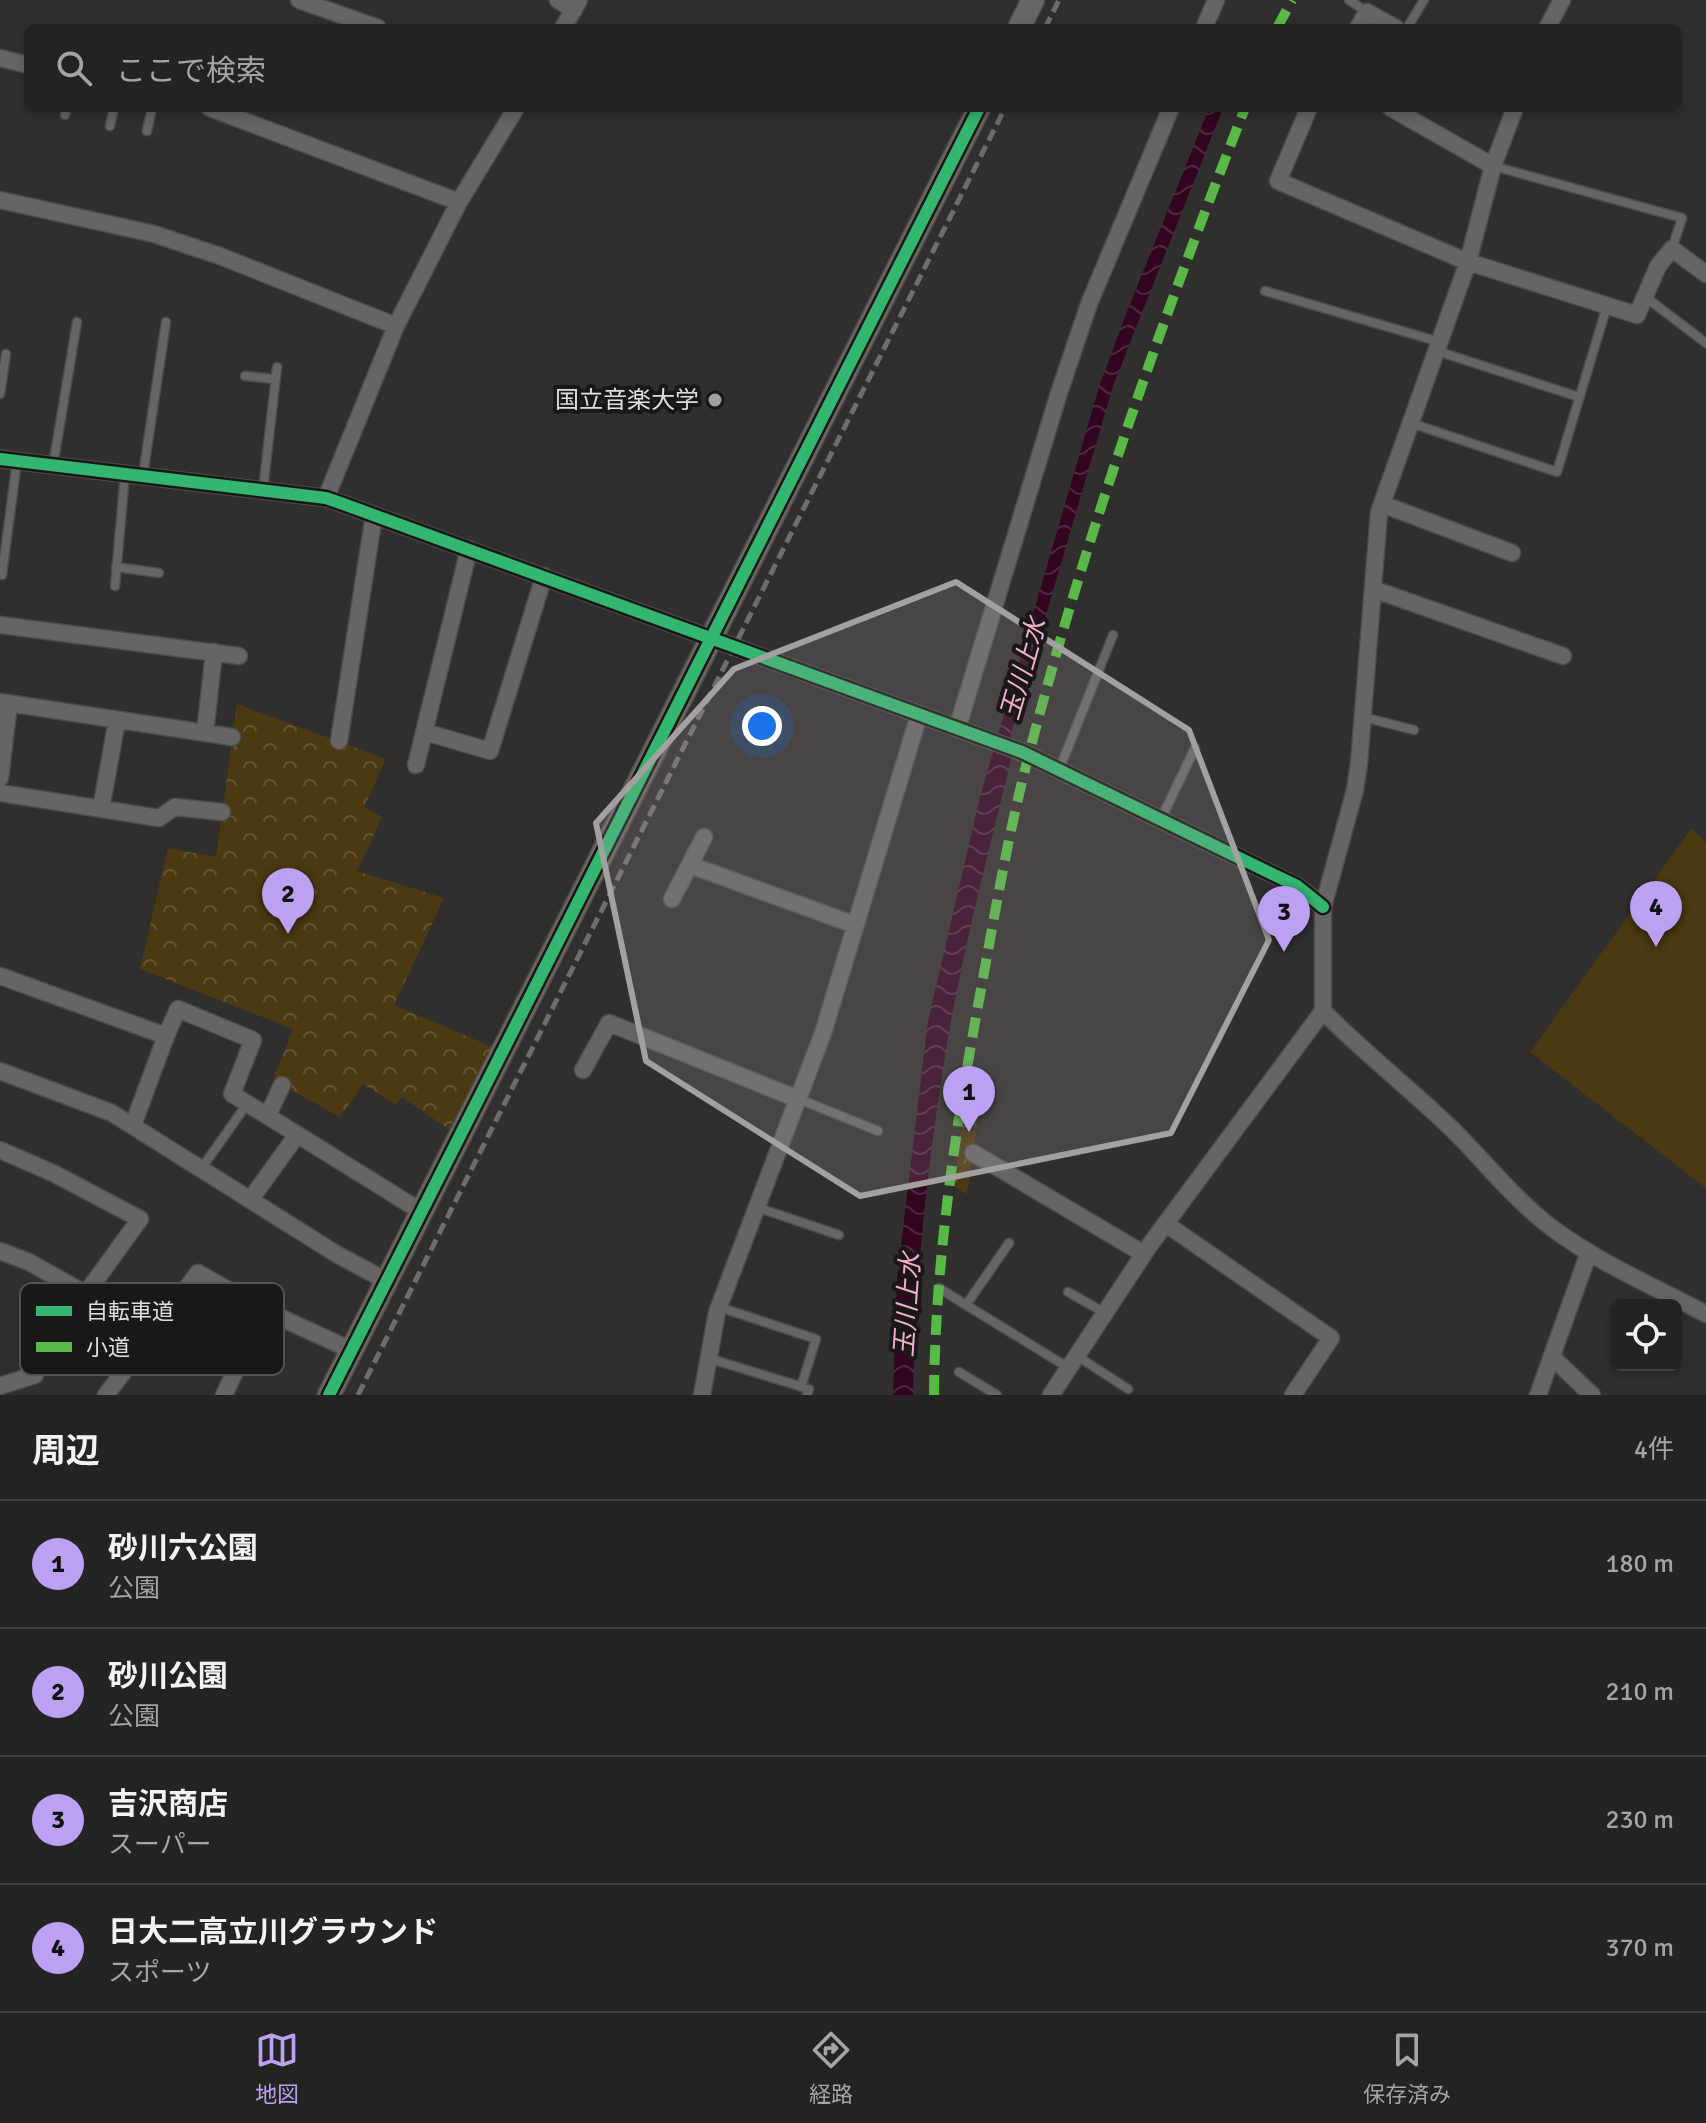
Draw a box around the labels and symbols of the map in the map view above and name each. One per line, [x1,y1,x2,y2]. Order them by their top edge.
place label: 国立音楽大学 [555,385,699,415]
marker: 国立音楽大学 [706,391,724,409]
water label: 玉川上水 [994,612,1055,723]
your location [742,706,782,746]
pin: 2 [262,868,314,934]
pin: 4 [1630,881,1682,947]
pin: 3 [1258,886,1310,952]
pin: 1 [943,1066,995,1132]
water label: 玉川上水 [888,1249,928,1358]
legend [20,1283,284,1375]
text: 自転車道 [86,1298,174,1325]
text: 小道 [86,1334,130,1361]

